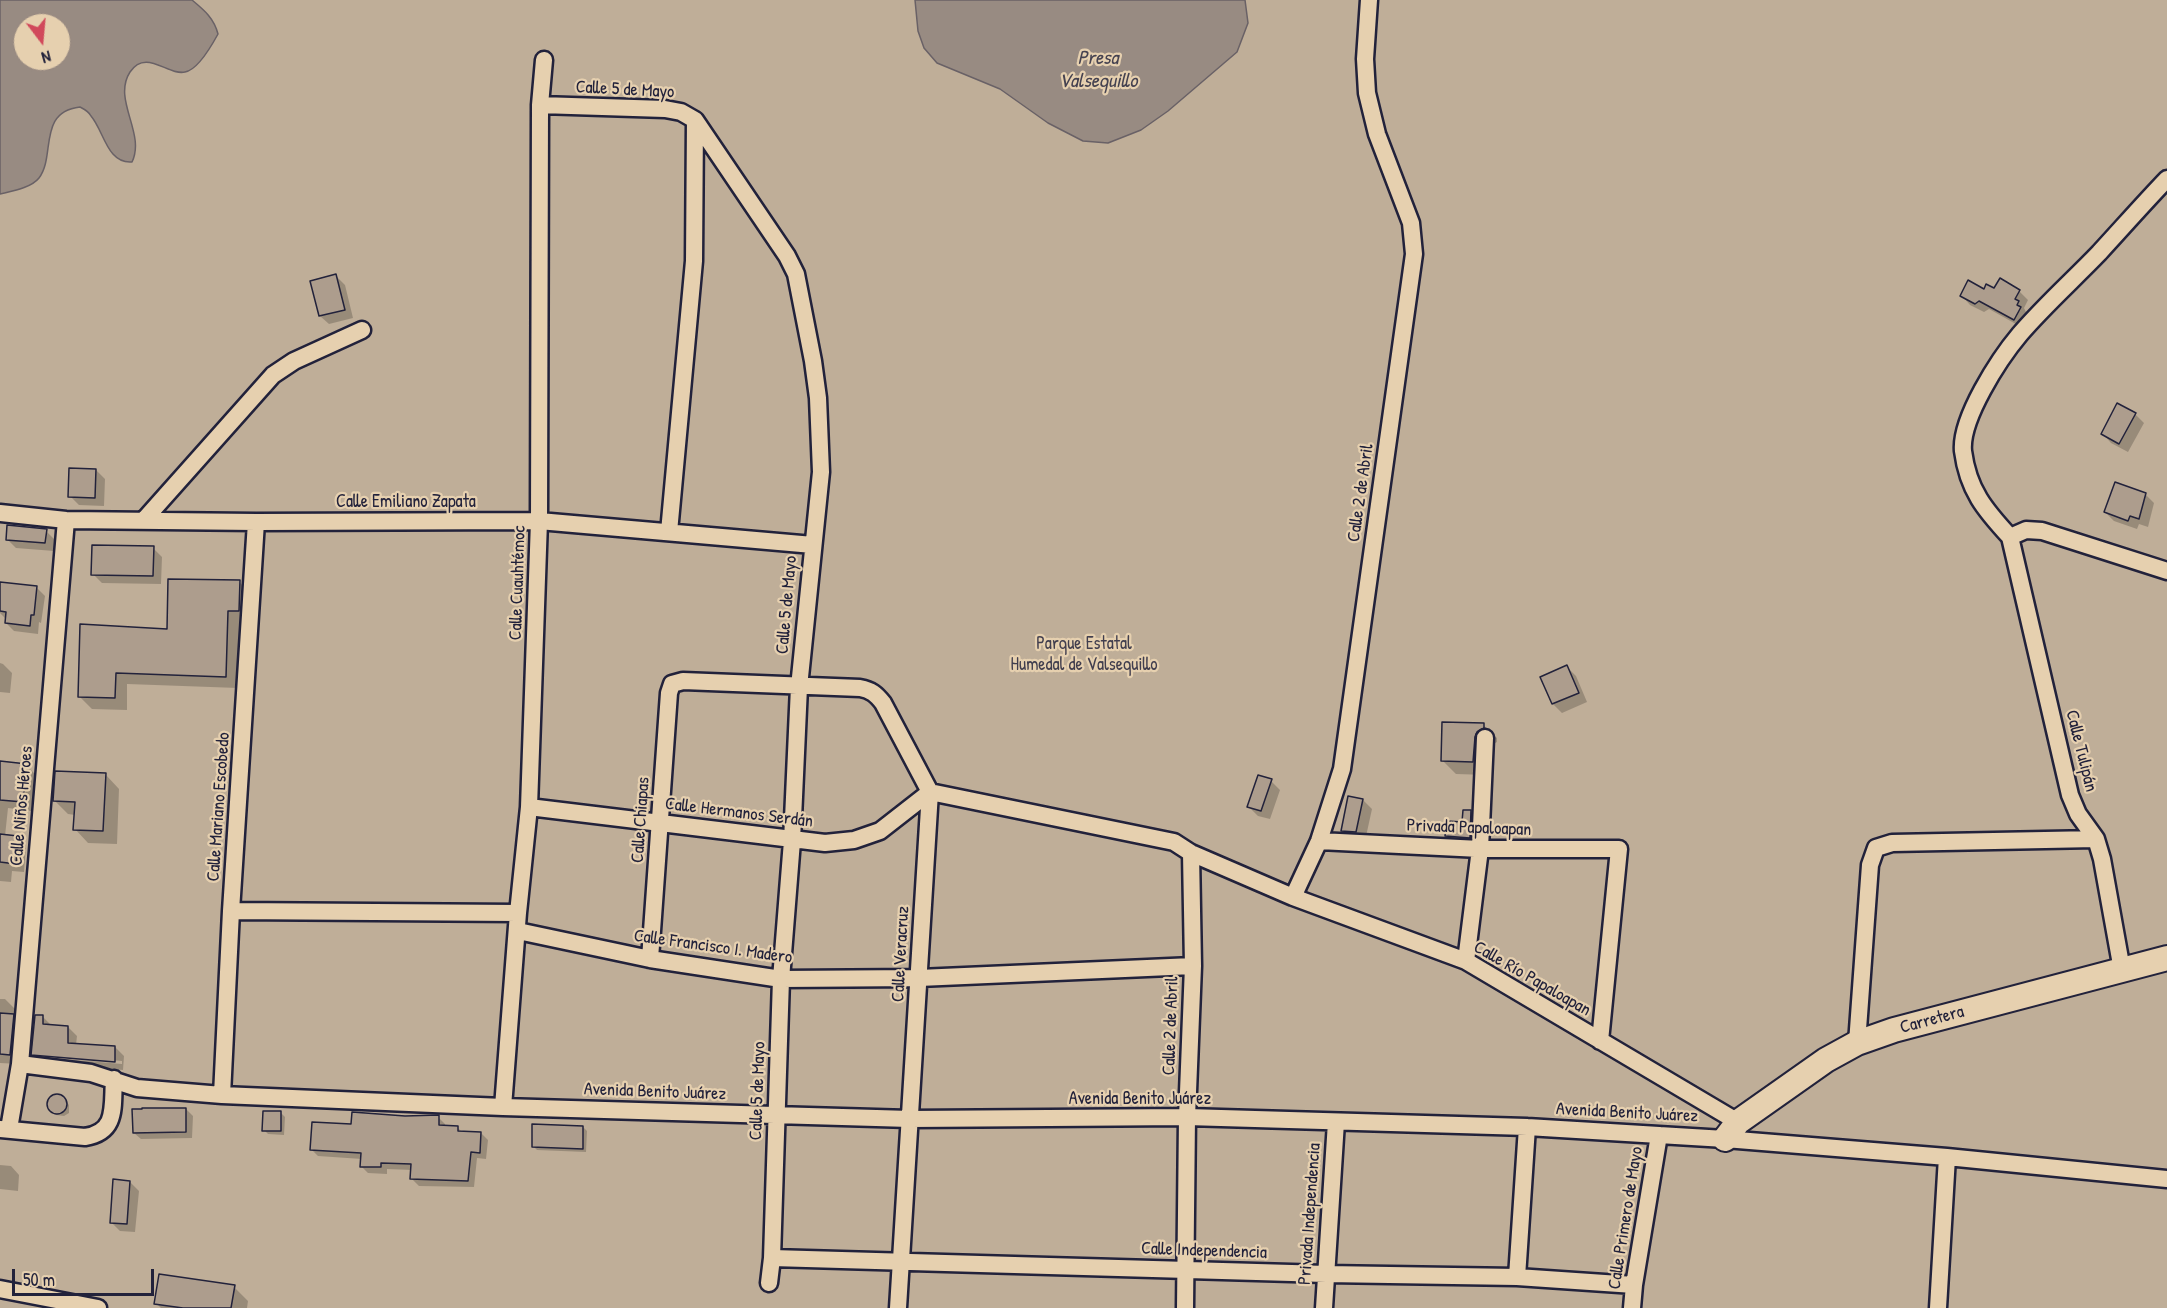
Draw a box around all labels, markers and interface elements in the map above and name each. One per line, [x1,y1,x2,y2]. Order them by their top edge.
north arrow [12,12,72,72]
text: N [39,46,54,69]
water label: Presa Valsequillo [1059,47,1137,94]
street label: Calle 5 de Mayo [575,77,675,103]
street label: Calle 2 de Abril [1343,443,1379,543]
street label: Calle Emiliano Zapata [336,491,476,513]
street label: Calle Cuauhtémoc [505,525,531,641]
street label: Calle 5 de Mayo [772,555,802,655]
park label: Parque Estatal Humedal de Valsequillo [1011,633,1157,676]
street label: Calle Tulipán [2060,708,2102,794]
street label: Calle Mariano Escobedo [203,732,235,882]
street label: Calle Niños Héroes [6,745,38,867]
street label: Calle Chiapas [627,776,655,864]
street label: Calle Hermanos Serdán [664,793,814,833]
street label: Privada Papaloapan [1406,815,1532,841]
street label: Calle Veracruz [888,905,914,1003]
street label: Calle Francisco I. Madero [633,925,793,969]
street label: Calle Río Papaloapan [1469,937,1595,1021]
street label: Calle 2 de Abril [1158,976,1184,1076]
street label: Carretera [1898,1001,1966,1039]
street label: Calle 5 de Mayo [745,1041,771,1141]
street label: Avenida Benito Juárez [584,1079,726,1105]
street label: Avenida Benito Juárez [1069,1088,1211,1110]
street label: Avenida Benito Juárez [1555,1098,1699,1128]
street label: Privada Independencia [1294,1142,1326,1286]
street label: Calle Primero de Mayo [1604,1145,1648,1291]
street label: Calle Independencia [1141,1238,1267,1264]
scale bar [15,1257,158,1295]
text: 50 m [23,1267,55,1292]

